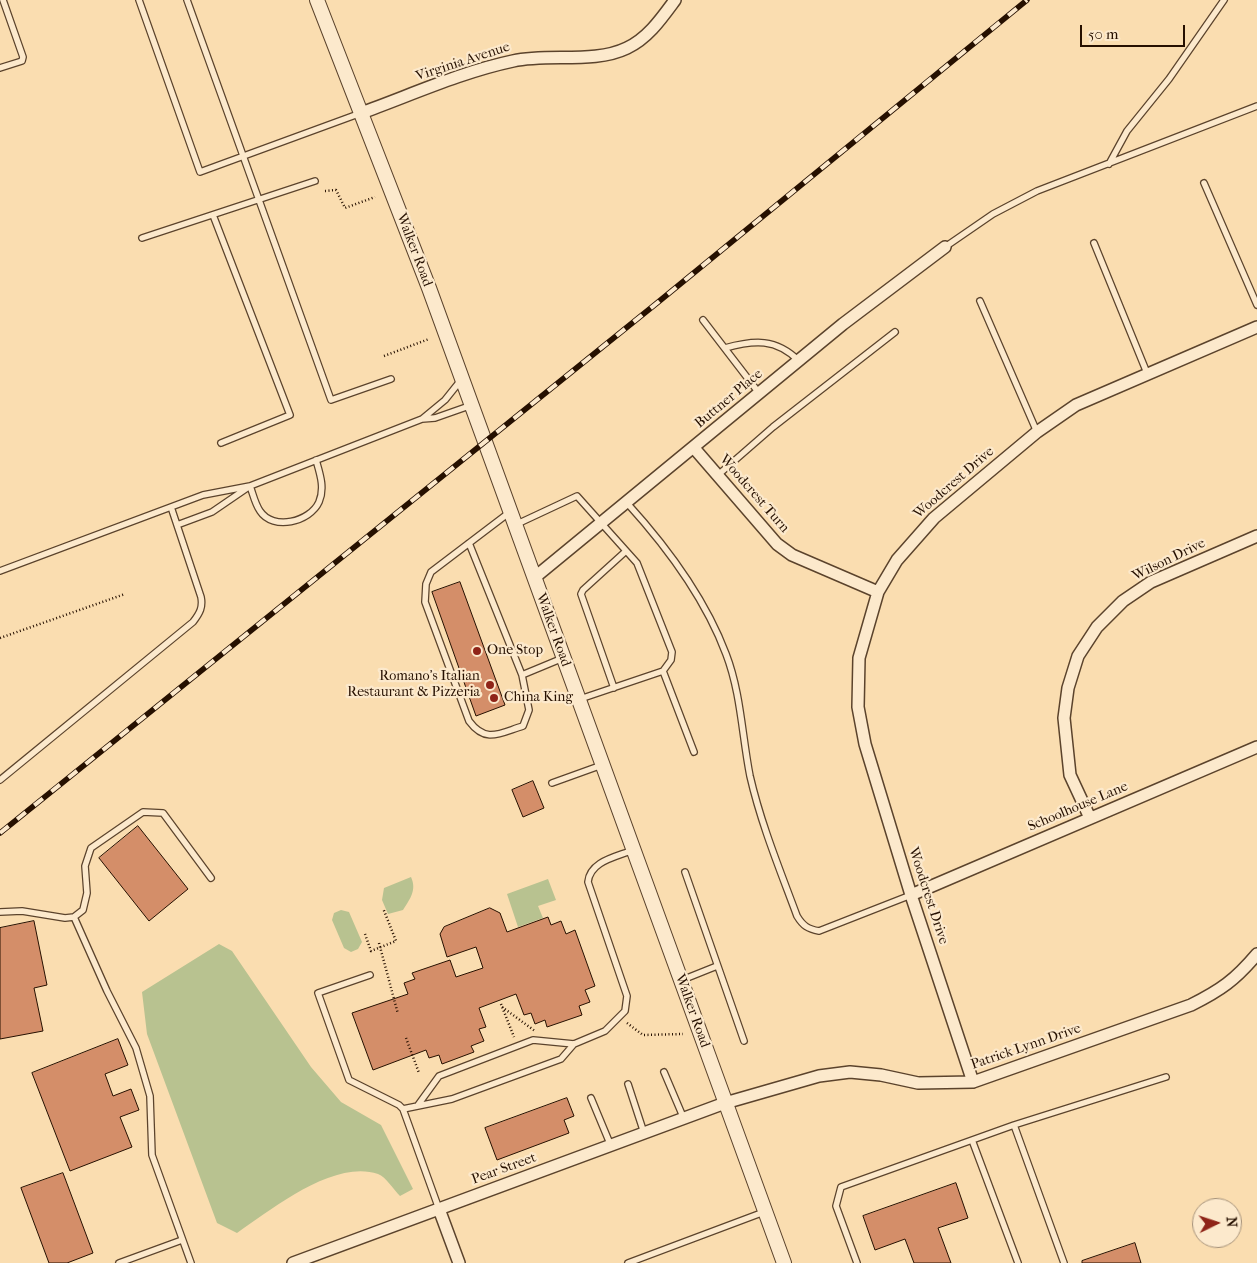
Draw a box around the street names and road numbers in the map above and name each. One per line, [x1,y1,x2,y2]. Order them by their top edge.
street label: Virginia Avenue [414,39,512,85]
street label: Walker Road [392,211,436,289]
street label: Buttner Place [692,366,766,432]
street label: Woodcrest Drive [910,444,998,522]
street label: Woodcrest Turn [716,452,792,536]
street label: Wilson Drive [1130,535,1208,585]
street label: Walker Road [532,591,574,669]
street label: Schoolhouse Lane [1026,778,1130,836]
street label: Woodcrest Drive [904,845,952,947]
street label: Walker Road [671,972,713,1050]
street label: Patrick Lynn Drive [969,1020,1083,1074]
street label: Pear Street [469,1150,539,1188]

